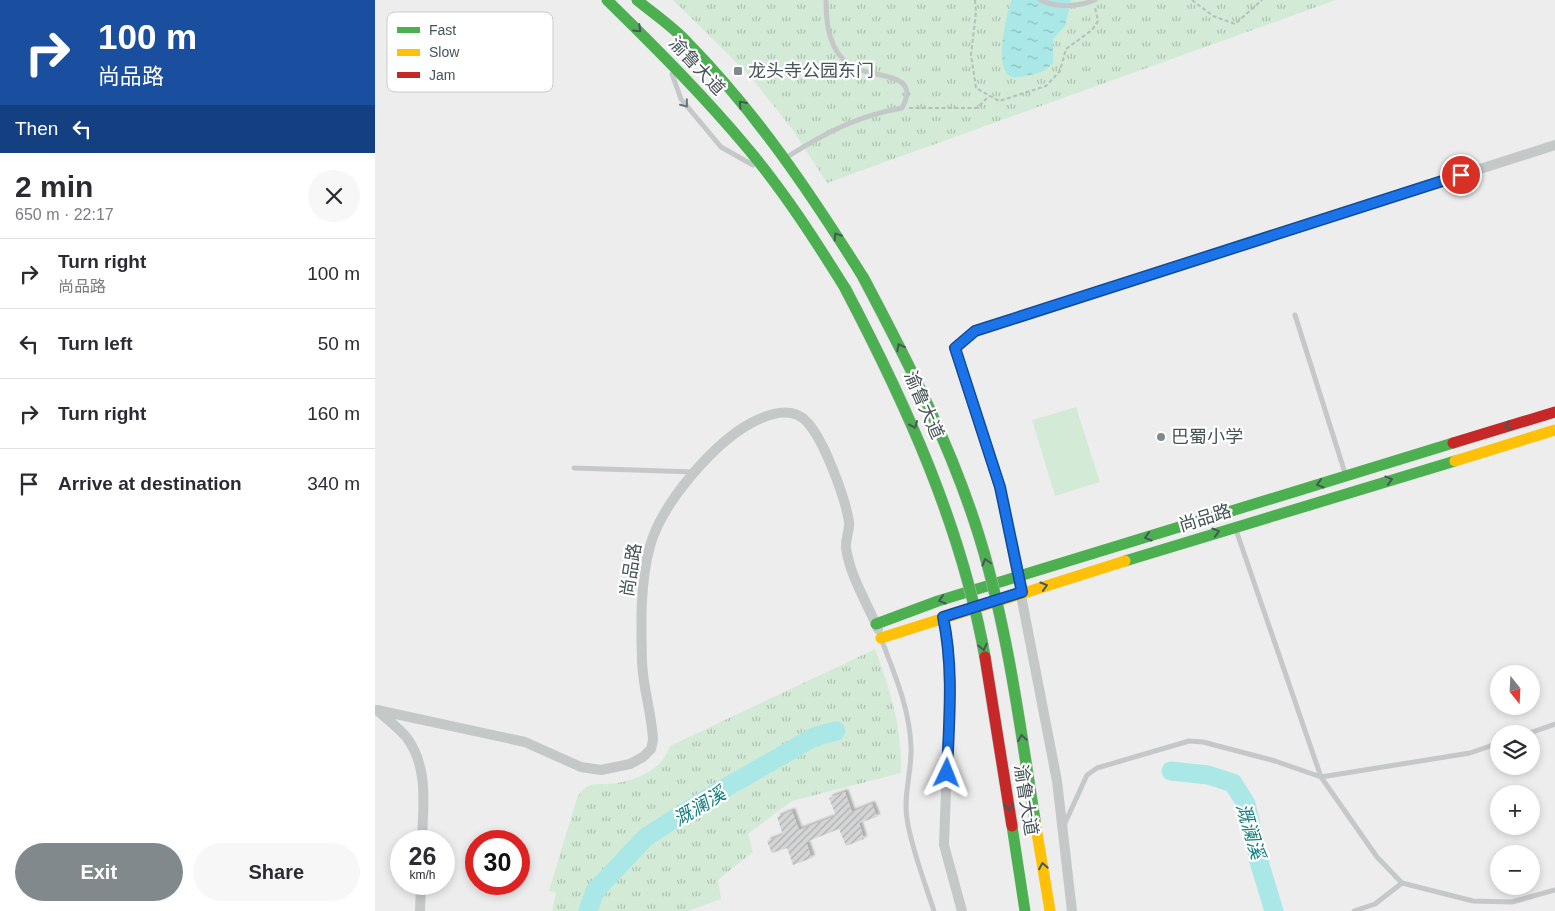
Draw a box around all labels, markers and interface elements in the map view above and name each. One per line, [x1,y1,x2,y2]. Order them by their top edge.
legend [387,12,553,92]
text: 100 m [98,17,197,56]
icon: right [15,20,80,85]
text: Fast [429,22,456,38]
one-way arrow [632,24,641,33]
street label: 渝鲁大道 [665,33,729,99]
text: Slow [429,44,460,60]
place label: 龙头寺公园东门 [748,61,874,81]
text: 尚品路 [98,64,164,89]
marker: 龙头寺公园东门 [732,65,744,77]
text: Jam [429,67,455,83]
one-way arrow [679,98,687,107]
one-way arrow [739,101,748,110]
icon: left [68,115,96,143]
text: Then [15,118,58,139]
pin [1440,154,1482,196]
icon: arrive [1447,161,1475,189]
text: 2 min [15,170,93,203]
button: close [308,170,360,222]
text: 650 m · 22:17 [15,206,114,223]
one-way arrow [834,232,844,241]
text: Turn right [58,251,146,272]
icon: right [15,260,43,288]
text: 100 m [307,263,360,284]
text: 尚品路 [58,278,106,295]
icon: left [15,330,43,358]
text: Turn left [58,333,133,354]
text: 50 m [318,333,360,354]
one-way arrow [896,343,906,352]
street label: 渝鲁大道 [900,368,948,442]
icon: right [15,400,43,428]
text: Turn right [58,403,146,424]
text: 160 m [307,403,360,424]
one-way arrow [908,420,919,429]
one-way arrow [1505,421,1513,431]
place label: 巴蜀小学 [1171,427,1243,447]
marker: 巴蜀小学 [1155,431,1167,443]
icon: arrive [15,470,43,498]
text: Arrive at destination [58,473,242,494]
text: 340 m [307,473,360,494]
one-way arrow [1384,476,1392,486]
one-way arrow [1316,479,1324,489]
street label: 尚品路 [1176,501,1234,535]
one-way arrow [1212,528,1220,538]
one-way arrow [1144,532,1152,542]
street label: 尚品路 [617,542,645,598]
one-way arrow [982,559,992,567]
one-way arrow [1040,581,1048,591]
one-way arrow [938,595,947,605]
one-way arrow [977,643,988,652]
north arrow [1490,665,1540,715]
map controls [1490,665,1540,895]
button: layers [1490,725,1540,775]
one-way arrow [1017,734,1028,742]
position arrow [920,746,972,798]
street label: 渝鲁大道 [1010,763,1042,837]
water label: 溉澜溪 [669,782,731,830]
button: + [1490,785,1540,835]
water label: 溉澜溪 [1232,801,1269,863]
one-way arrow [1004,803,1014,812]
speed limit sign: 30 [465,830,530,895]
text: 26 [409,842,436,870]
button: Exit [15,843,183,901]
button: Share [193,843,360,901]
button: − [1490,845,1540,895]
one-way arrow [1038,862,1048,870]
text: km/h [409,868,436,882]

